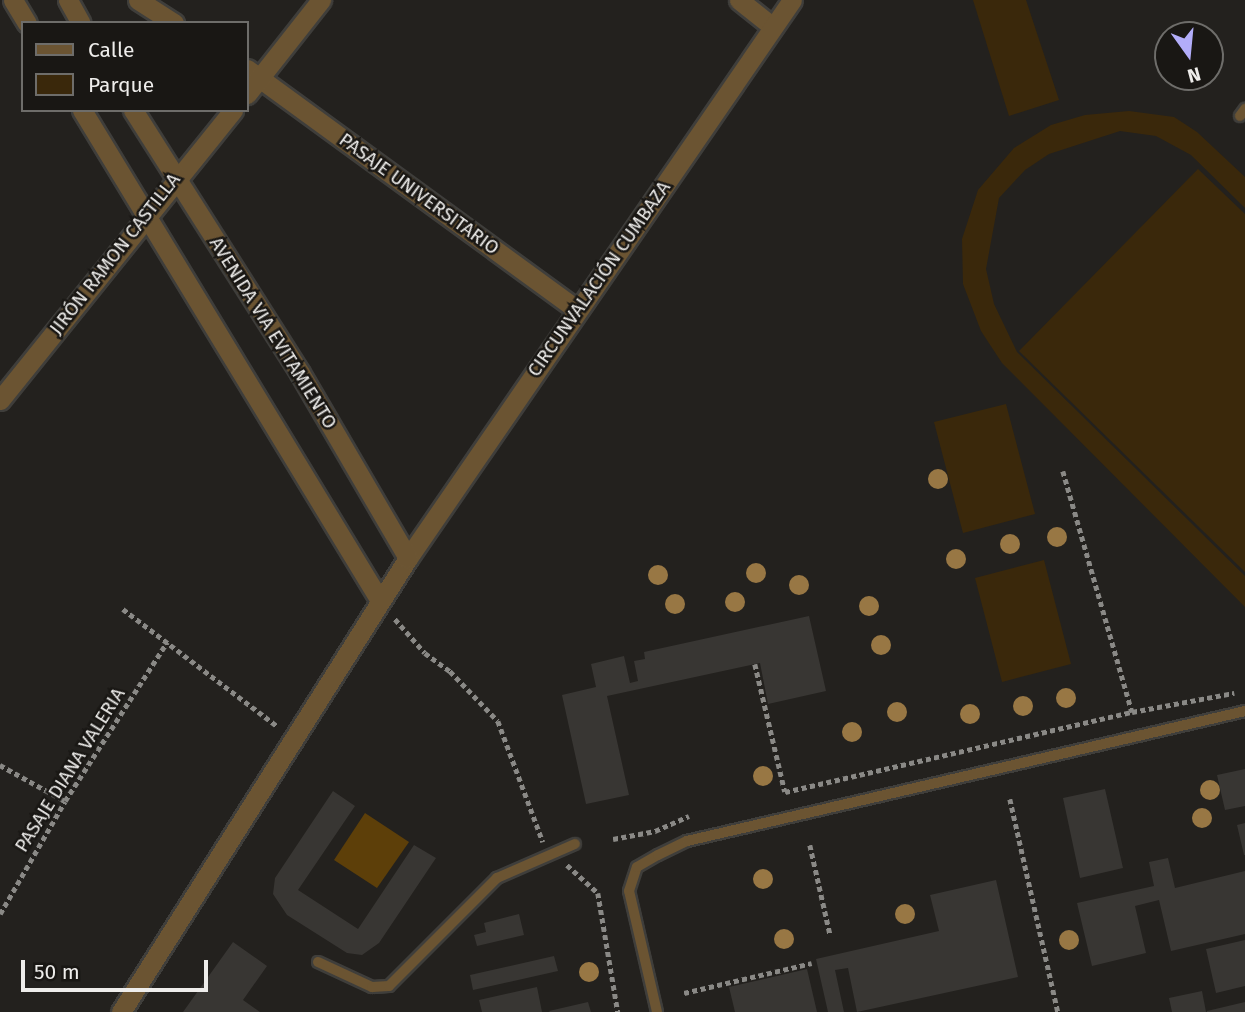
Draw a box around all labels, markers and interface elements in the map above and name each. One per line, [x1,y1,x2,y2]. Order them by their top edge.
legend [21,21,248,112]
north arrow [1154,21,1224,91]
text: Calle [88,37,134,63]
text: N [1185,62,1203,88]
text: Parque [88,72,154,98]
street label: PASAJE UNIVERSITARIO [335,128,503,260]
street label: JIRÓN RAMON CASTILLA [45,169,185,339]
street label: CIRCUNVALACIÓN CUMBAZA [523,177,675,381]
street label: AVENIDA VIA EVITAMIENTO [205,233,341,433]
street label: PASAJE DIANA VALERIA [10,684,130,856]
scale bar [24,946,212,990]
text: 50 m [34,959,80,985]

